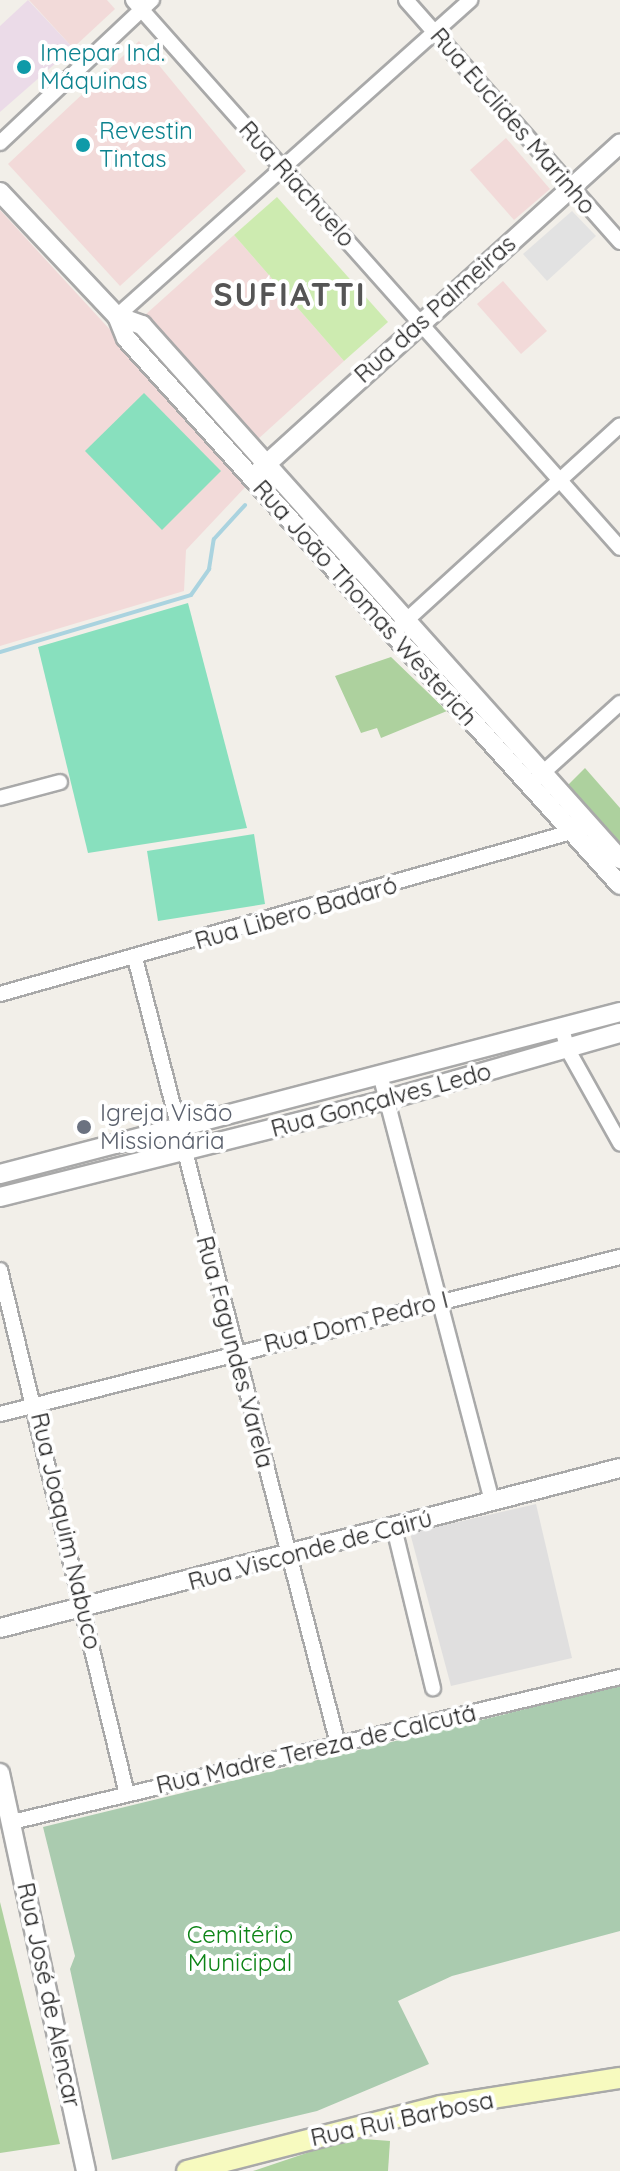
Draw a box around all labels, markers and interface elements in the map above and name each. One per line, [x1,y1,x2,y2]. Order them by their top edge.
street label: Rua Euclides Marinho [424,22,602,220]
place label: Imepar Ind. Máquinas [40,39,165,95]
marker: Imepar Ind. Máquinas [15,58,33,76]
street label: Rua Riachuelo [233,115,361,253]
place label: Revestin Tintas [99,117,193,173]
marker: Revestin Tintas [74,136,92,154]
street label: Rua das Palmeiras [348,229,522,389]
district label: SUFIATTI [213,275,367,313]
street label: Rua João Thomas Westerich [247,474,483,732]
street label: Rua Libero Badaró [191,870,401,956]
street label: Rua Gonçalves Ledo [268,1057,494,1143]
place label: Igreja Visão Missionária [100,1099,232,1155]
marker: Igreja Visão Missionária [75,1118,93,1136]
street label: Rua Fagundes Varela [190,1233,280,1471]
street label: Rua Dom Pedro I [261,1285,451,1359]
street label: Rua Joaquim Nabuco [25,1410,107,1652]
street label: Rua Visconde de Cairú [185,1504,435,1596]
street label: Rua Madre Tereza de Calcutá [153,1698,479,1800]
street label: Rua José de Alencar [11,1880,87,2110]
park label: Cemitério Municipal [187,1921,293,1977]
street label: Rua Rui Barbosa [308,2086,496,2152]

